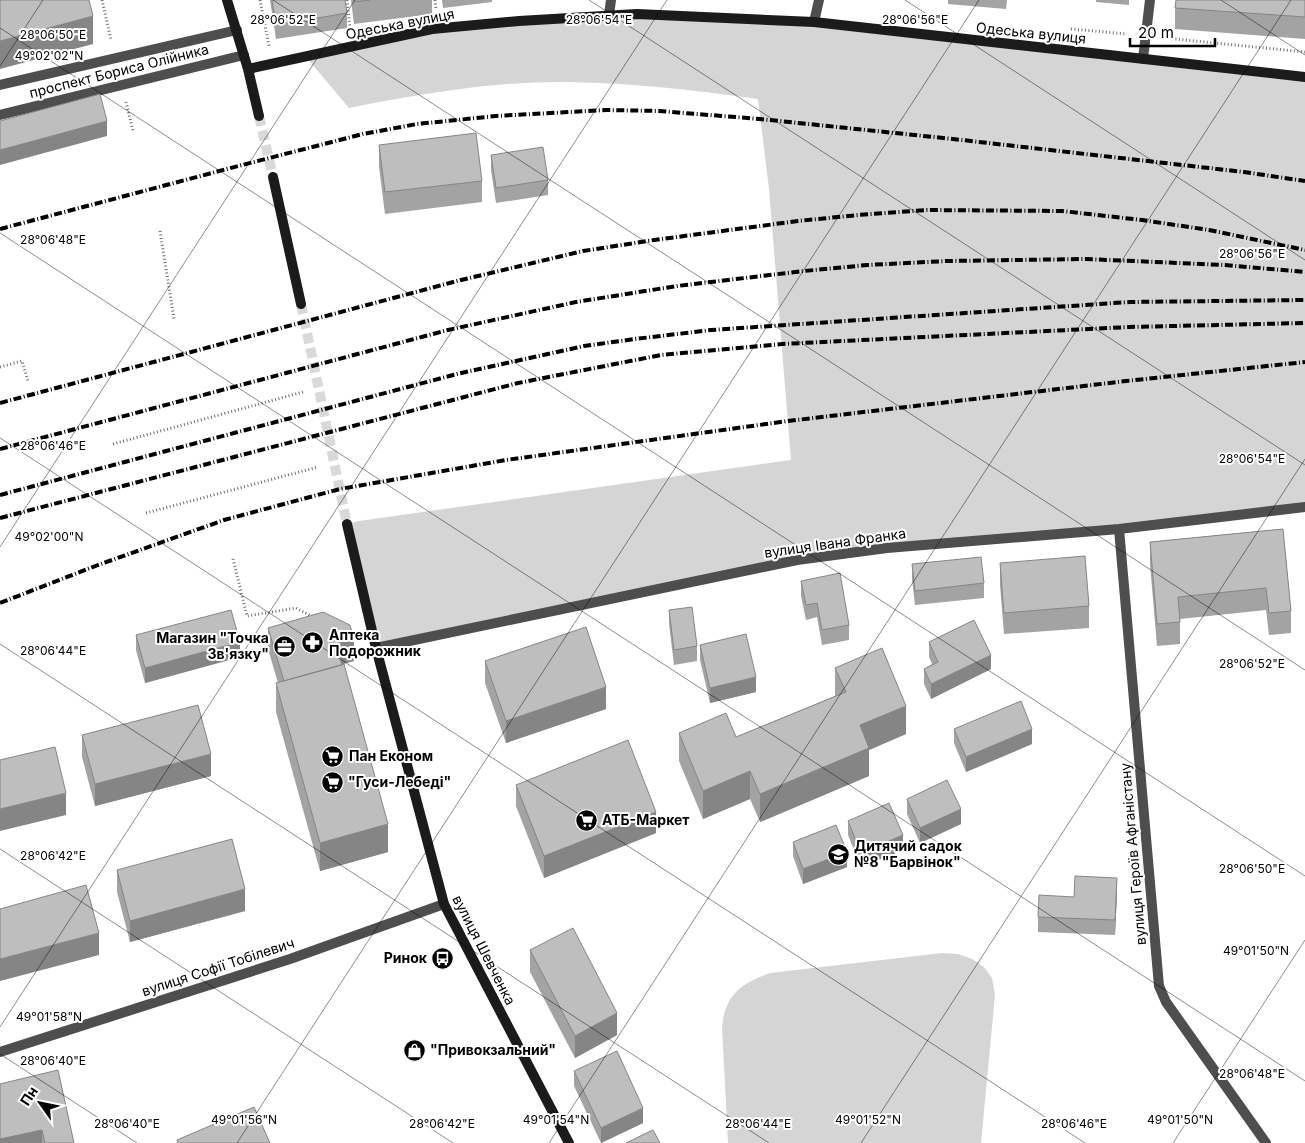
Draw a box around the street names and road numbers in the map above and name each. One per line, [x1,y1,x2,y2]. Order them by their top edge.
street label: Одеська вулиця [344,5,456,42]
street label: Одеська вулиця [975,18,1087,47]
street label: проспект Бориса Олійника [27,40,210,101]
street label: вулиця Івана Франка [763,524,907,561]
street label: вулиця Героїв Афганістану [1116,762,1149,946]
street label: вулиця Шевченка [449,892,519,1008]
street label: вулиця Софії Тобілевич [139,934,296,999]

